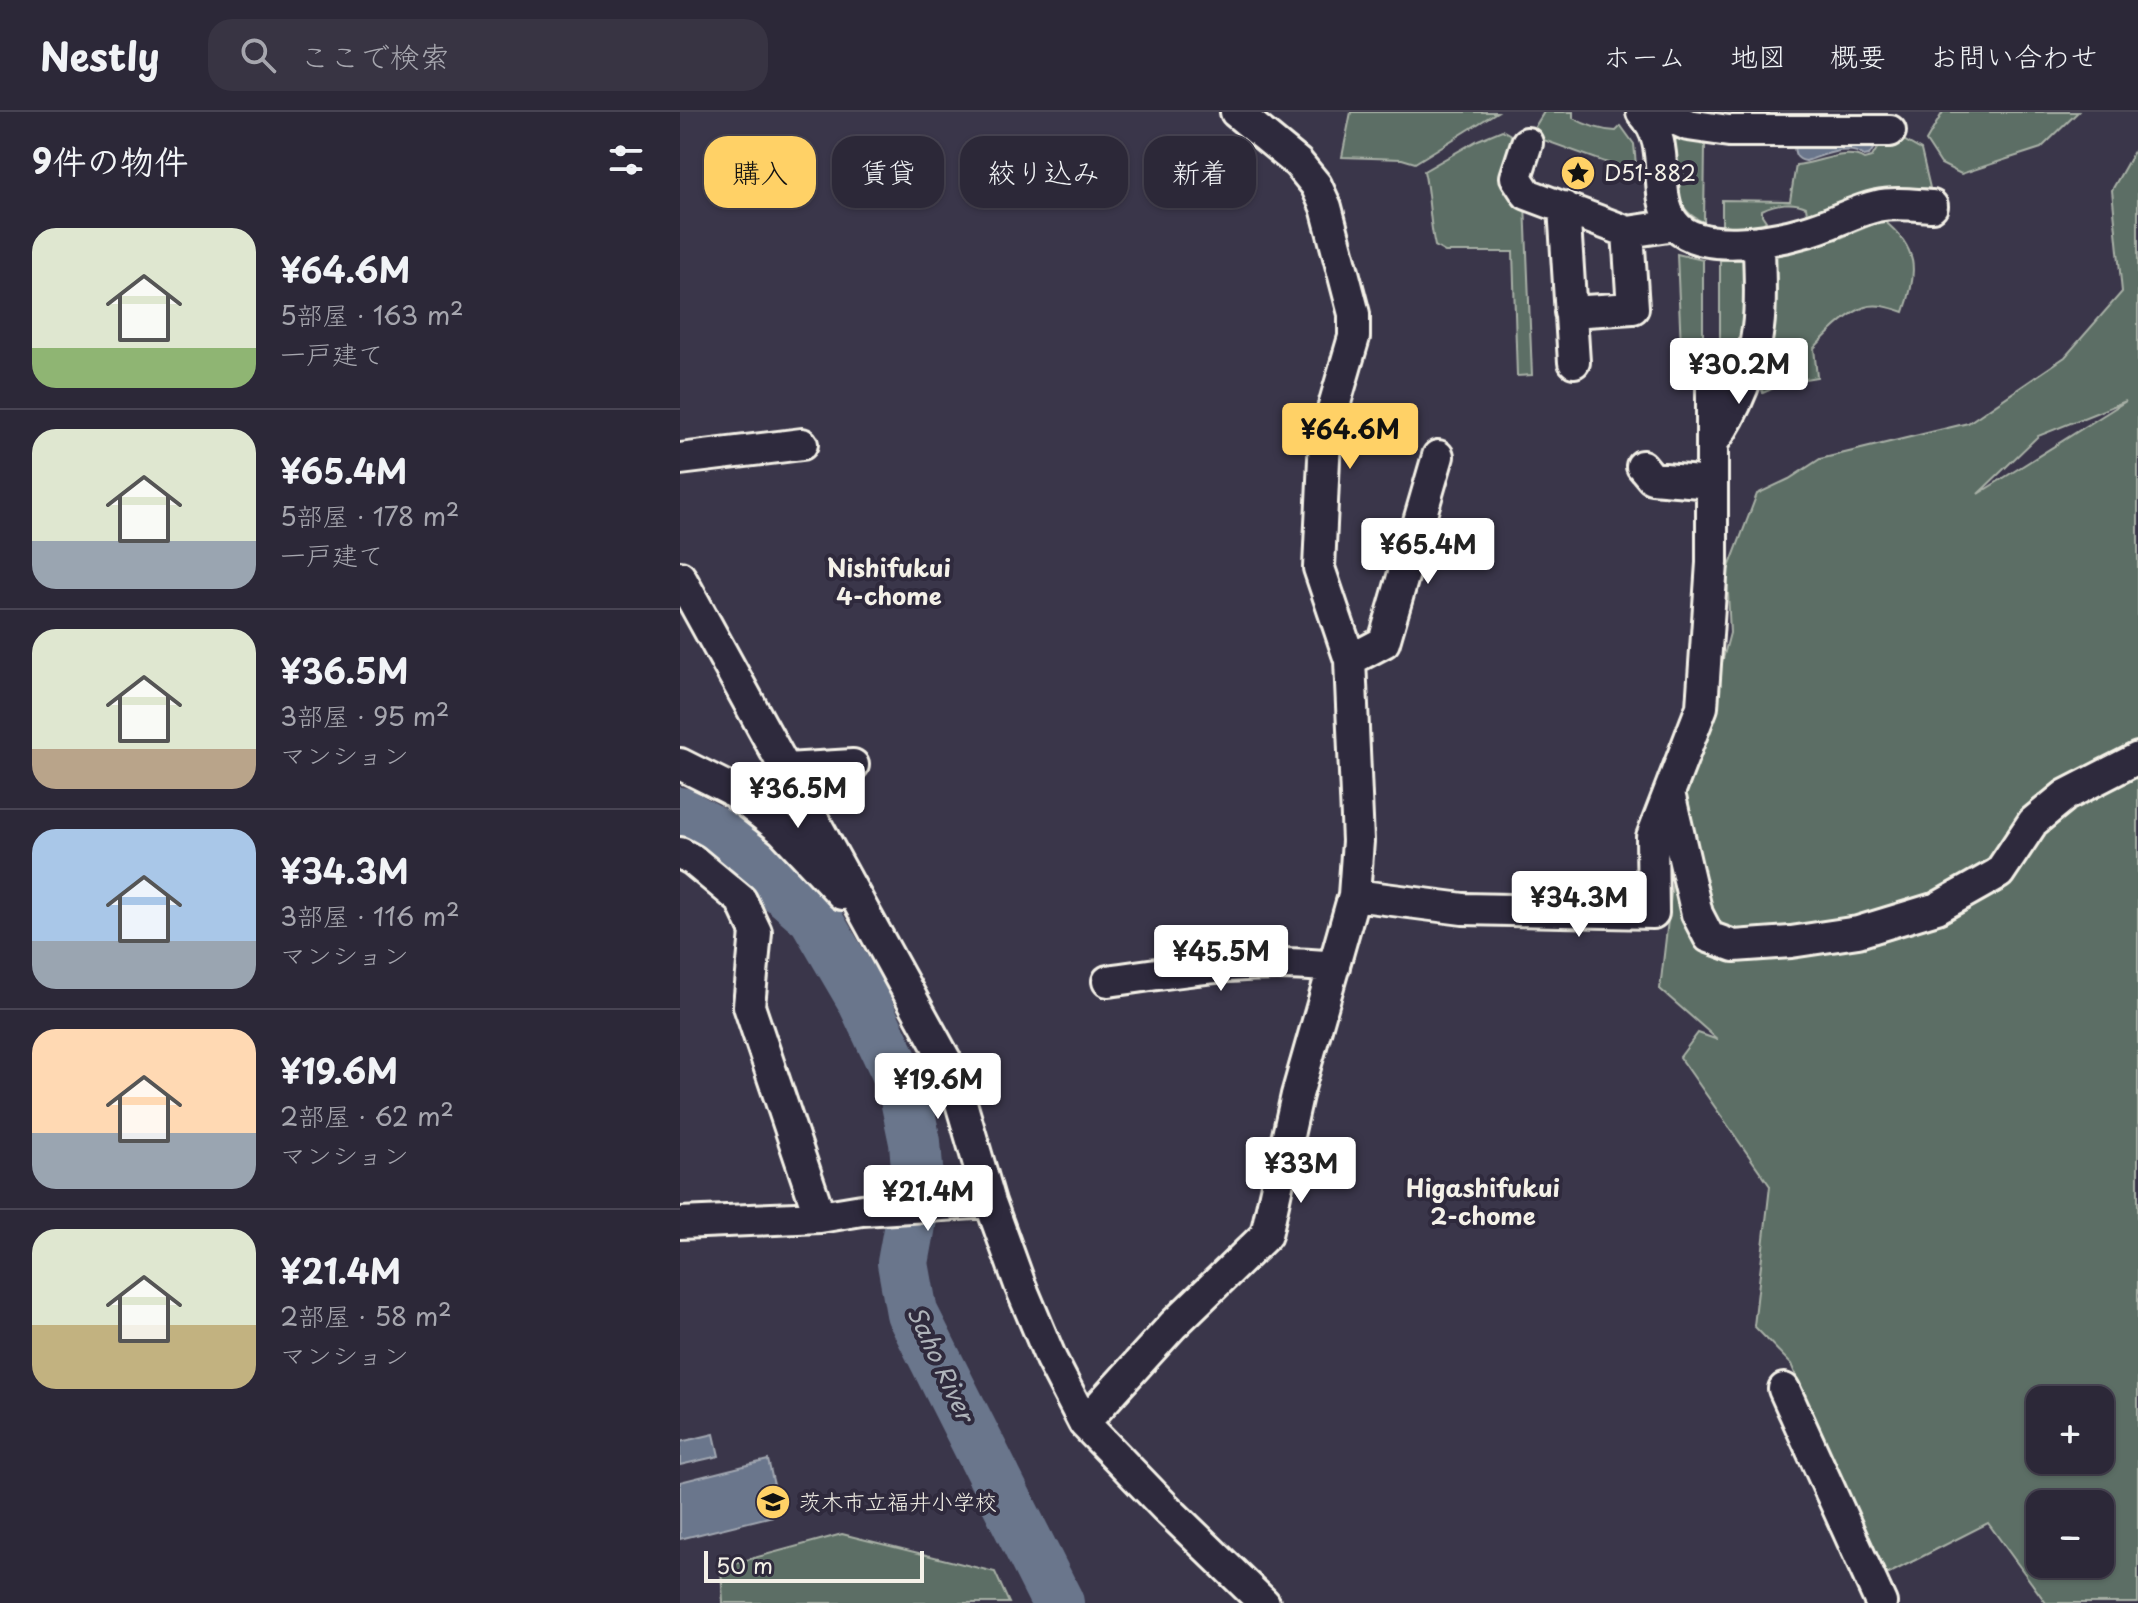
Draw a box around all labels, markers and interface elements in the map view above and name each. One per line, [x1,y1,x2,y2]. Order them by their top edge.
search box [208,19,768,91]
text: Nestly [40,27,160,84]
icon: search [236,33,280,77]
text: ここで検索 [300,33,450,78]
text: ホーム [1603,34,1686,77]
text: 地図 [1730,34,1786,77]
text: 概要 [1830,34,1886,77]
text: お問い合わせ [1930,34,2098,77]
text: 9件の物件 [32,134,188,186]
chip: 購入 [704,136,816,208]
chip: 賃貸 [832,136,944,208]
chip: 絞り込み [960,136,1128,208]
chip: 新着 [1144,136,1256,208]
icon: filters [604,138,648,182]
place icon: D51-882 [1559,154,1597,192]
place label: D51-882 [1604,155,1696,188]
text: ¥64.6M [280,243,410,295]
icon: home [96,260,192,356]
text: 5部屋 · 163 m² [280,295,464,334]
text: 一戸建て [280,334,384,373]
pin: ¥30.2M [1674,338,1804,406]
text: ¥30.2M [1688,344,1790,383]
pin: ¥64.6M [1285,403,1415,471]
text: ¥64.6M [1300,409,1400,448]
text: ¥65.4M [280,444,407,496]
icon: home [96,461,192,557]
text: 5部屋 · 178 m² [280,496,460,535]
pin: ¥65.4M [1363,518,1493,586]
text: ¥65.4M [1379,524,1477,563]
text: 一戸建て [280,535,384,574]
district label: Nishifukui 4-chome [827,549,951,613]
text: ¥36.5M [280,644,409,696]
icon: home [96,661,192,757]
text: 3部屋 · 95 m² [280,696,449,735]
text: マンション [280,735,409,774]
pin: ¥36.5M [733,762,863,830]
text: ¥36.5M [749,768,847,807]
text: ¥34.3M [280,844,409,896]
icon: home [96,861,192,957]
pin: ¥34.3M [1514,871,1644,939]
text: ¥34.3M [1530,877,1628,916]
text: 3部屋 · 116 m² [280,896,460,935]
pin: ¥45.5M [1156,925,1286,993]
text: ¥45.5M [1172,931,1270,970]
text: マンション [280,935,409,974]
text: ¥19.6M [280,1044,398,1096]
pin: ¥19.6M [873,1053,1003,1121]
text: ¥19.6M [893,1059,983,1098]
icon: home [96,1061,192,1157]
text: 2部屋 · 62 m² [280,1096,454,1135]
text: マンション [280,1135,409,1174]
pin: ¥33M [1254,1137,1348,1205]
text: ¥33M [1264,1143,1338,1182]
pin: ¥21.4M [863,1165,993,1233]
district label: Higashifukui 2-chome [1406,1169,1560,1233]
text: ¥21.4M [882,1171,974,1210]
text: ¥21.4M [280,1244,401,1296]
icon: home [96,1261,192,1357]
text: 2部屋 · 58 m² [280,1296,452,1335]
water label: Saho River [899,1300,986,1430]
text: マンション [280,1335,409,1374]
map controls [2026,1386,2114,1578]
button: + [2026,1386,2114,1474]
school or university icon: 茨木市立福井小学校 [754,1483,792,1521]
place label: 茨木市立福井小学校 [799,1484,997,1517]
button: − [2026,1490,2114,1578]
scale bar [704,1547,924,1583]
text: 50 m [716,1548,773,1581]

